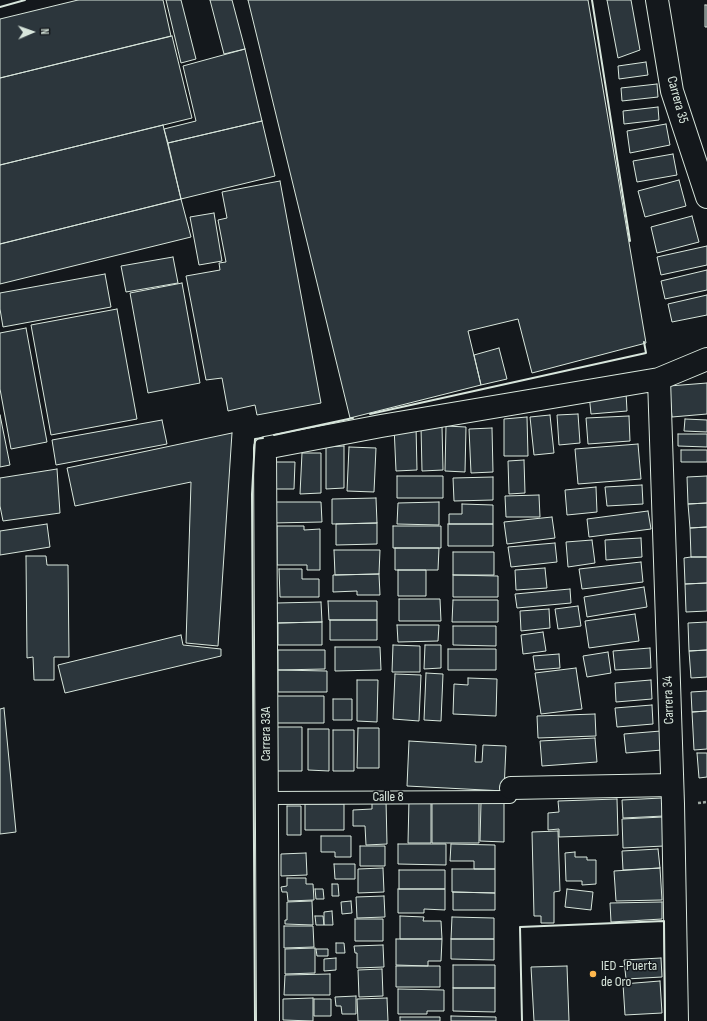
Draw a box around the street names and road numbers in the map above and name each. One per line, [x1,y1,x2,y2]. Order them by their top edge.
street label: Carrera 35 [663,75,691,125]
street label: Carrera 34 [660,675,678,725]
street label: Carrera 33A [258,707,274,761]
street label: Calle 8 [372,789,404,805]

